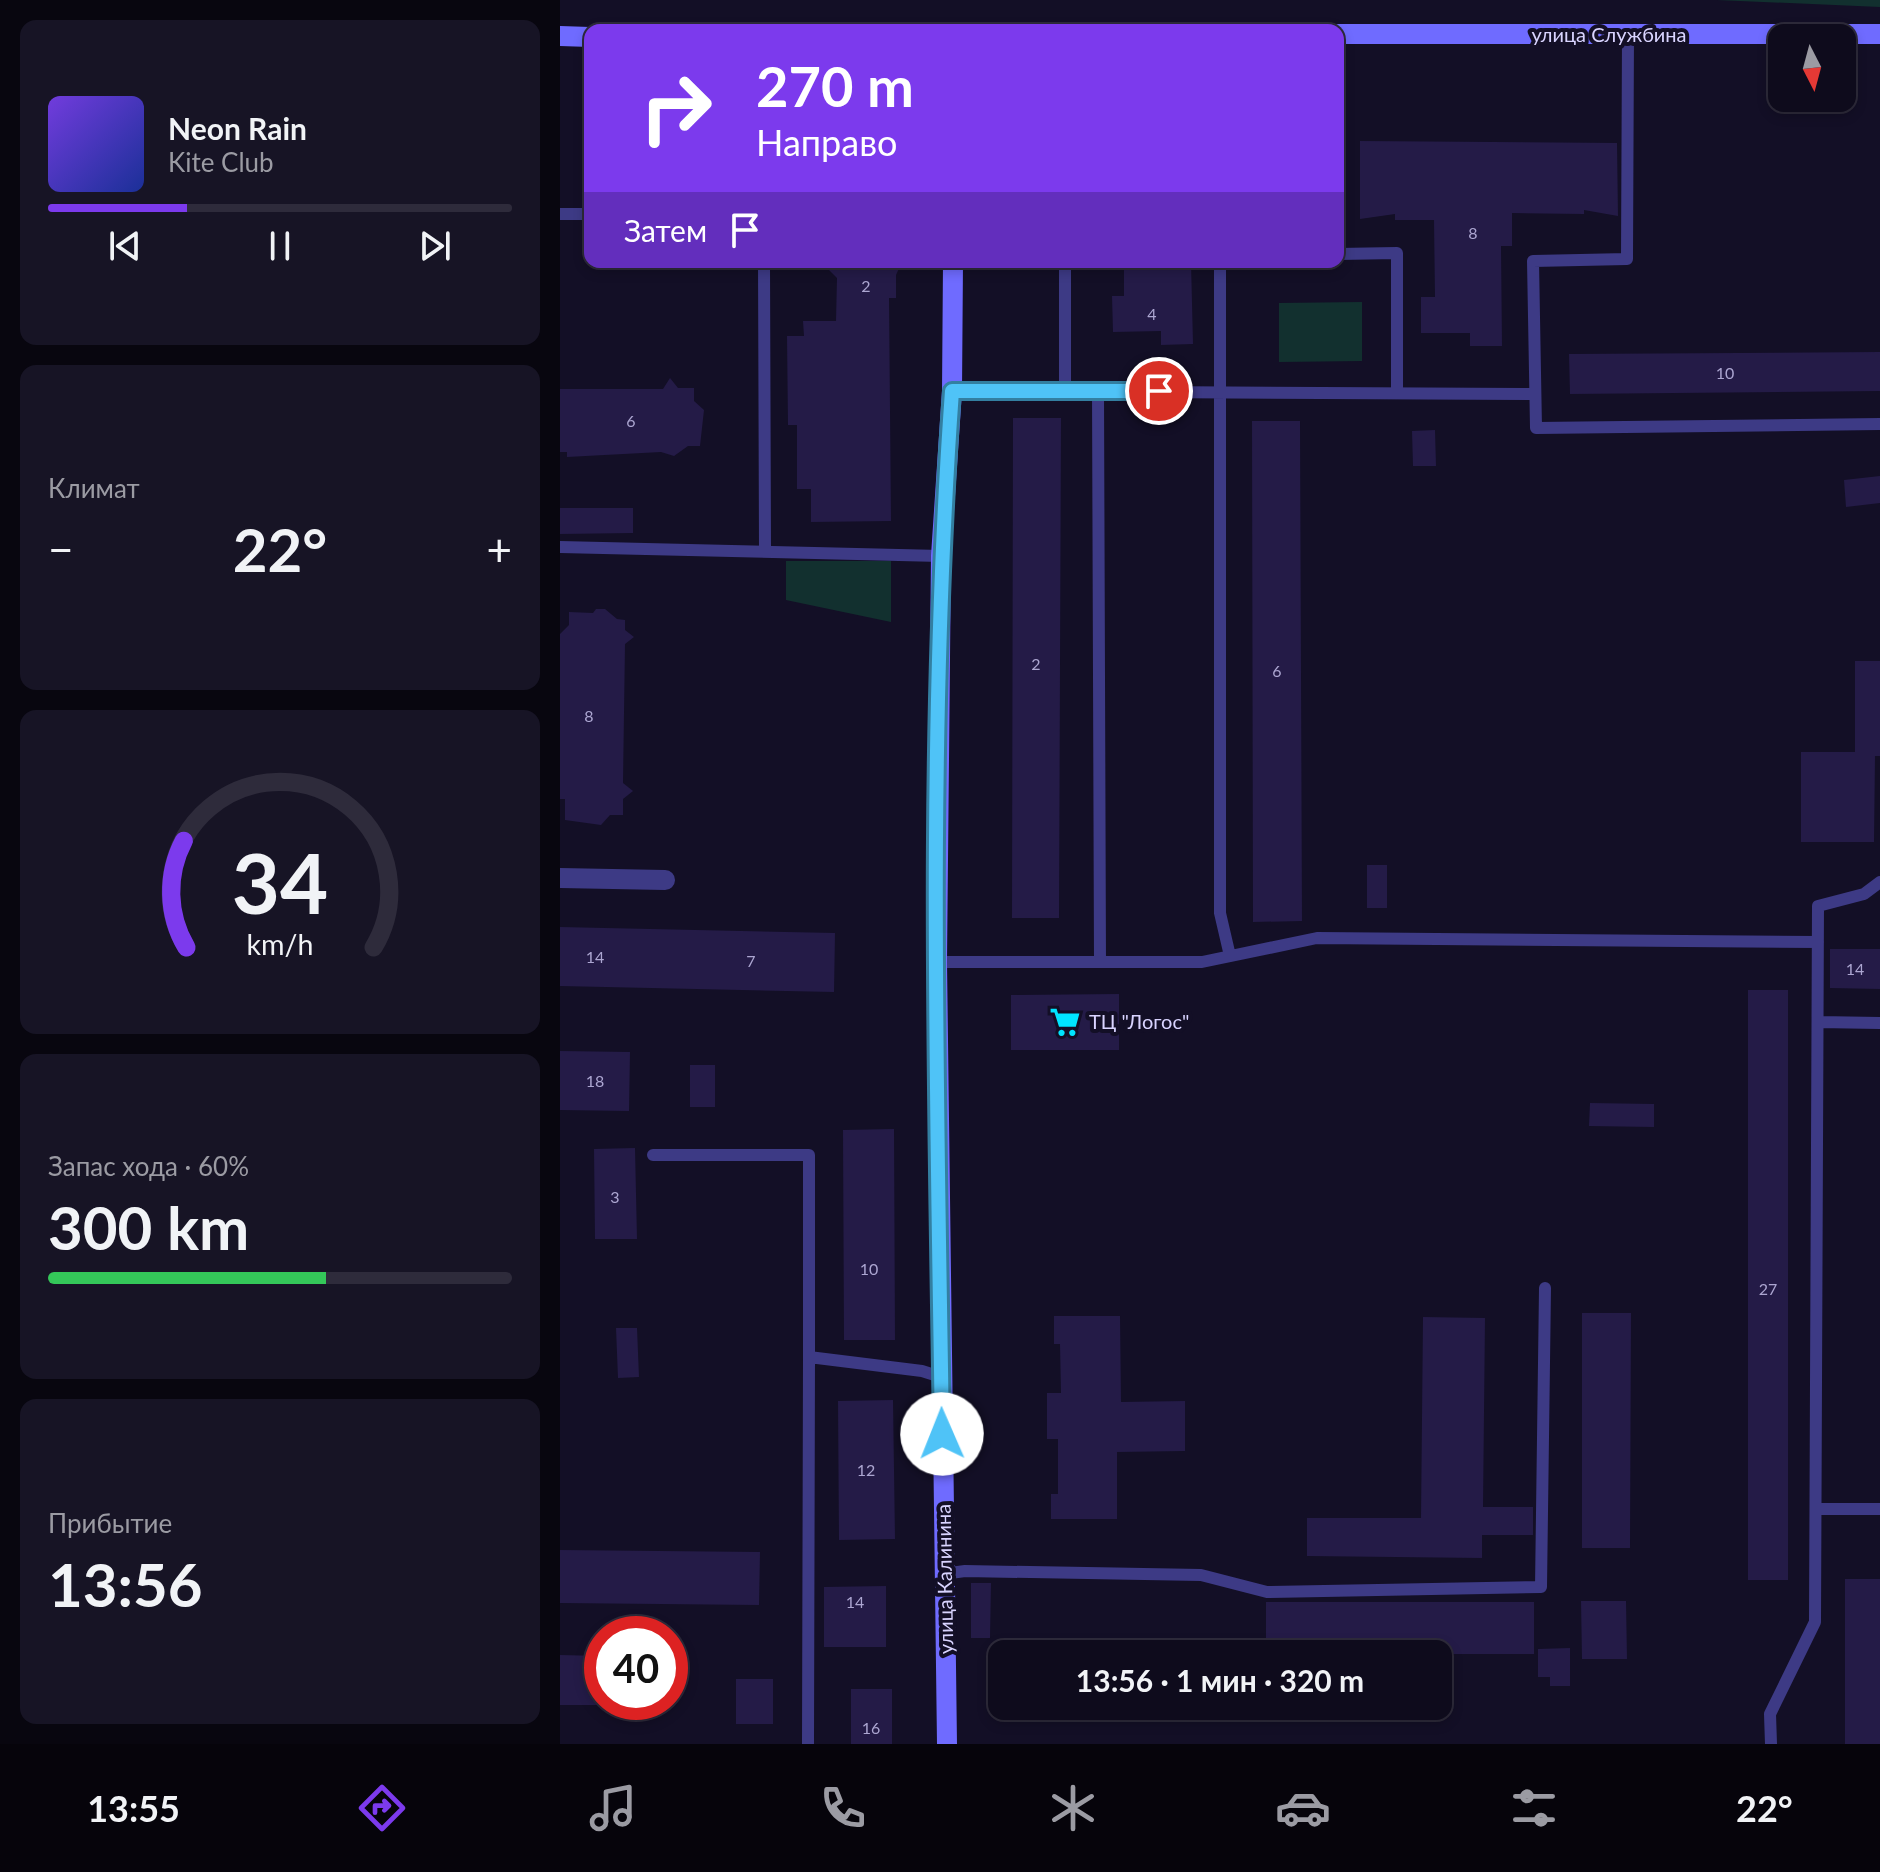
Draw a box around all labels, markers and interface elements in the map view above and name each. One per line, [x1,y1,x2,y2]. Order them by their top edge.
street label: улица Службина [1531,22,1687,46]
north arrow [1768,24,1856,112]
map controls [1768,24,1856,112]
text: 270 m [756,52,914,119]
icon: right [624,56,728,160]
text: Neon Rain [168,110,307,146]
text: Направо [756,120,897,164]
text: Kite Club [168,146,274,178]
icon: arrive [723,208,767,252]
text: Затем [624,212,707,248]
house number: 8 [1468,223,1478,242]
icon: previous [103,224,147,268]
icon: pause [258,224,302,268]
icon: next [413,224,457,268]
house number: 2 [861,276,871,295]
house number: 4 [1147,304,1157,323]
pin [1125,357,1193,425]
house number: 10 [1716,363,1734,382]
icon: arrive [1137,369,1181,413]
house number: 6 [626,411,636,430]
text: Климат [48,472,140,504]
text: 22° [233,513,327,585]
text: − [48,523,74,575]
text: + [486,523,512,575]
house number: 2 [1031,654,1041,673]
house number: 6 [1272,661,1282,680]
house number: 8 [584,706,594,725]
text: 34 [232,832,328,932]
text: km/h [247,927,313,961]
house number: 14 [586,947,604,966]
house number: 7 [746,951,756,970]
house number: 14 [1846,959,1864,978]
supermarket icon: ТЦ "Логос" [1048,1005,1082,1039]
place label: ТЦ "Логос" [1089,1009,1189,1033]
house number: 18 [586,1071,604,1090]
text: Запас хода · 60% [48,1150,249,1182]
house number: 3 [610,1187,620,1206]
text: 300 km [48,1191,249,1263]
house number: 10 [860,1259,878,1278]
house number: 27 [1759,1279,1777,1298]
position arrow [900,1392,984,1476]
house number: 12 [857,1460,875,1479]
street label: улица Калинина [931,1504,957,1654]
text: Прибытие [48,1507,172,1539]
text: 13:56 [48,1548,203,1620]
house number: 14 [846,1592,864,1611]
speed limit sign: 40 [584,1616,688,1720]
text: 13:56 · 1 мин · 320 m [1076,1662,1364,1698]
house number: 16 [862,1718,880,1737]
icon: directions [354,1780,410,1836]
icon: music [585,1780,641,1836]
icon: phone [815,1780,871,1836]
icon: climate [1045,1780,1101,1836]
icon: car [1275,1780,1331,1836]
icon: filters [1506,1780,1562,1836]
text: 13:55 [87,1786,180,1830]
text: 22° [1736,1786,1793,1830]

